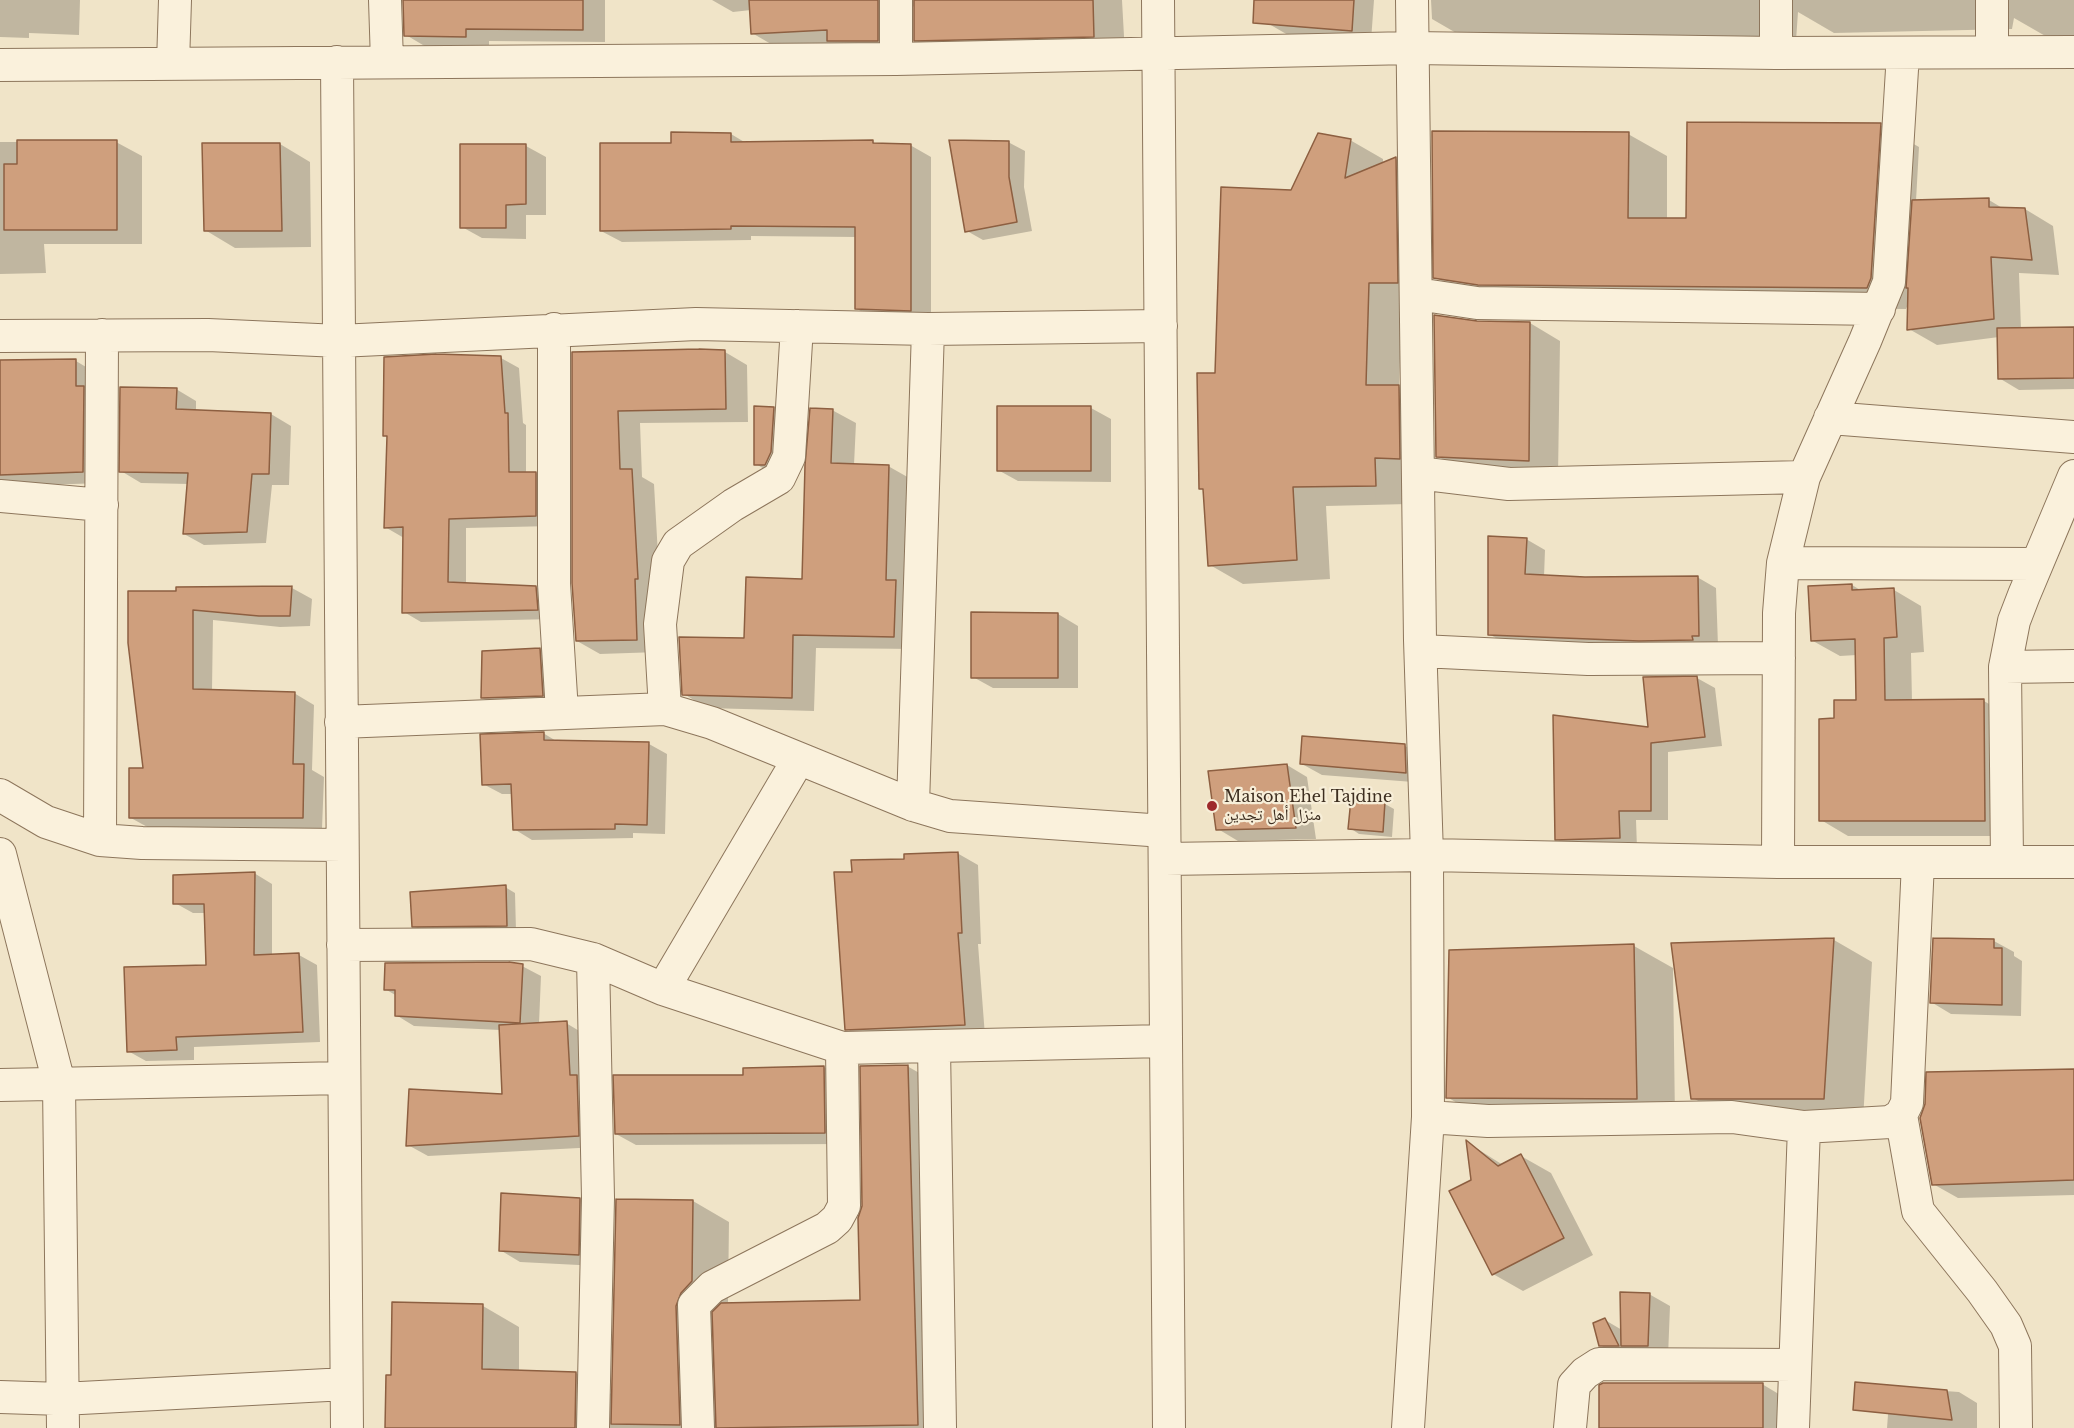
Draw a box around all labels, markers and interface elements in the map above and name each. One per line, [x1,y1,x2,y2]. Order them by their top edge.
place label: Maison Ehel Tajdine منزل أهل تجدين [1224,787,1392,825]
marker: Maison Ehel Tajdine منزل أهل تجدين [1205,799,1219,813]

